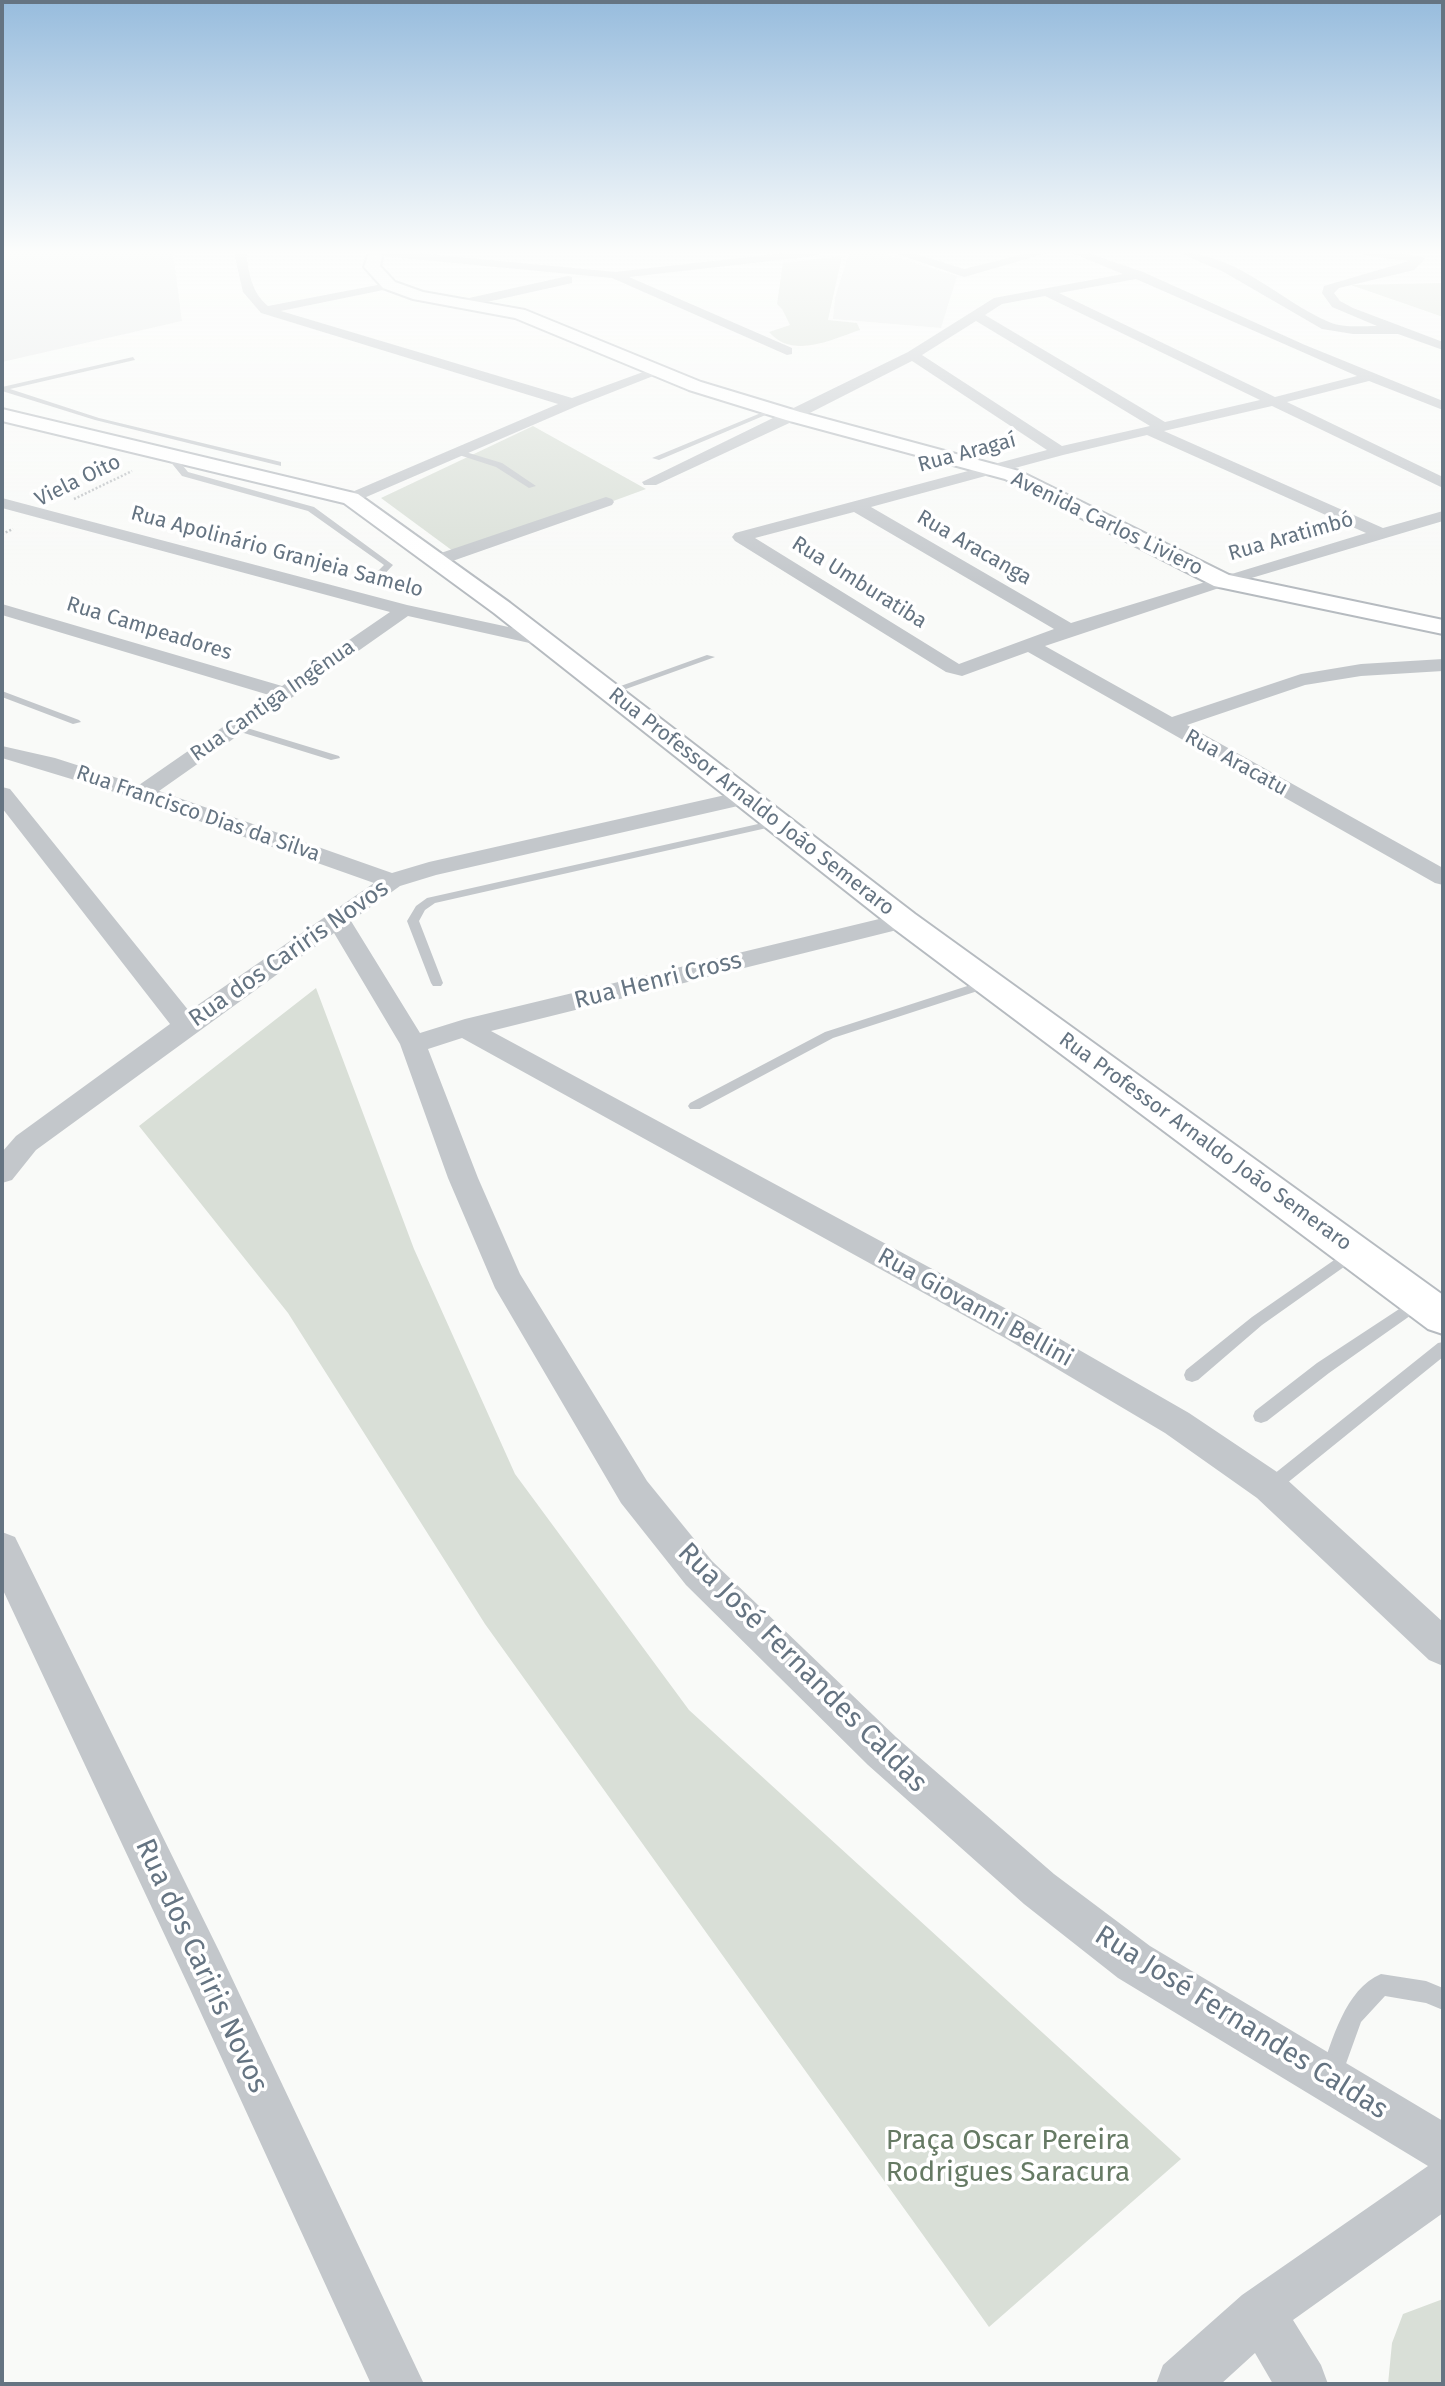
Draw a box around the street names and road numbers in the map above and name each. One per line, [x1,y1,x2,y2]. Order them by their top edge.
street label: Rua Aragaí [915,428,1019,478]
street label: Viela Oito [31,449,125,513]
street label: Avenida Carlos Liviero [1007,467,1207,581]
street label: Rua Apolinário Granjeia Samelo [128,501,426,603]
street label: Rua Aracanga [912,505,1036,591]
street label: Rua Aratimbó [1226,507,1356,567]
street label: Rua Umburatiba [787,531,931,635]
street label: Rua Campeadores [63,592,235,666]
street label: Rua Cantiga Ingênua [186,635,360,767]
street label: Rua Professor Arnaldo João Semeraro [603,683,899,921]
street label: Rua Aracatu [1180,724,1292,802]
street label: Rua Francisco Dias da Silva [73,760,323,868]
street label: Rua dos Cariris Novos [184,874,394,1034]
street label: Rua Henri Cross [571,946,745,1016]
street label: Rua Professor Arnaldo João Semeraro [1054,1027,1356,1257]
street label: Rua Giovanni Bellini [872,1242,1078,1374]
street label: Rua José Fernandes Caldas [670,1536,934,1800]
street label: Rua dos Cariris Novos [127,1834,275,2098]
street label: Rua José Fernandes Caldas [1088,1919,1394,2127]

